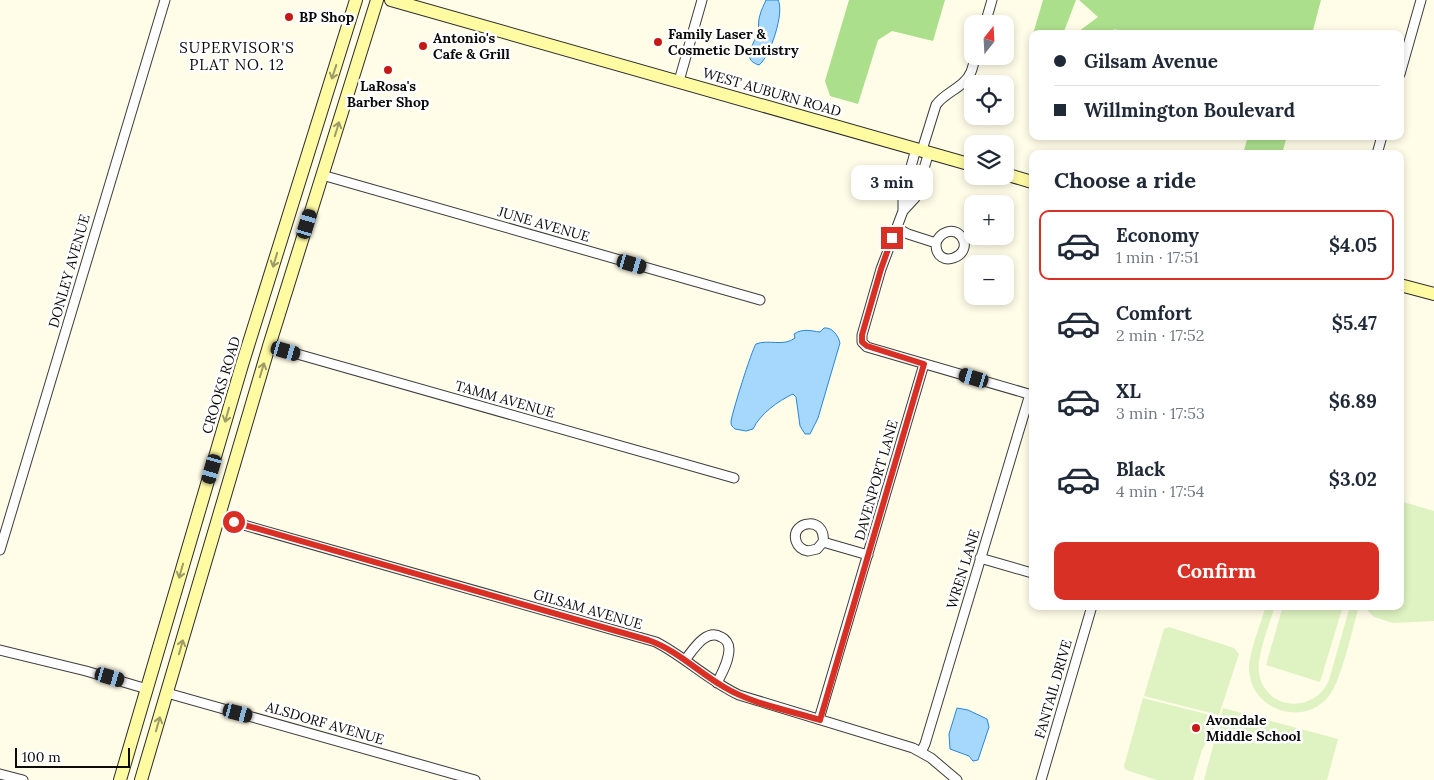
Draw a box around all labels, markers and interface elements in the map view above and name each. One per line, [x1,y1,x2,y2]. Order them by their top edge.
place label: BP Shop [299,8,354,26]
marker: BP Shop [283,11,295,23]
north arrow [964,15,1014,65]
map controls [964,15,1014,305]
place label: Family Laser & Cosmetic Dentistry [668,25,799,59]
place label: Antonio's Cafe & Grill [433,29,510,63]
marker: Family Laser & Cosmetic Dentistry [652,36,664,48]
district label: SUPERVISOR'S PLAT NO. 12 [179,38,295,74]
marker: Antonio's Cafe & Grill [417,40,429,52]
text: Gilsam Avenue [1084,49,1218,73]
one-way arrow [329,63,338,79]
marker: LaRosa's Barber Shop [382,64,394,76]
street label: WEST AUBURN ROAD [701,64,843,120]
button: locate [964,75,1014,125]
place label: LaRosa's Barber Shop [347,77,429,111]
text: Willmington Boulevard [1084,98,1295,122]
one-way arrow [332,121,342,137]
button: layers [964,135,1014,185]
callout: 3 min [851,166,933,200]
text: Choose a ride [1054,166,1196,194]
text: 3 min [870,172,914,192]
button: + [964,195,1014,245]
street label: JUNE AVENUE [495,202,592,246]
car [295,207,318,241]
street label: DONLEY AVENUE [44,212,94,330]
icon: car [1056,223,1101,268]
text: Economy [1116,223,1199,247]
route end [881,227,903,249]
text: $4.05 [1329,233,1377,257]
text: 1 min · 17:51 [1116,247,1199,267]
one-way arrow [270,252,279,267]
car [615,253,648,275]
button: − [964,255,1014,305]
icon: car [1056,301,1101,346]
text: Comfort [1116,301,1192,325]
text: $5.47 [1332,311,1377,335]
text: 2 min · 17:52 [1116,325,1204,345]
street label: CROOKS ROAD [198,334,244,436]
car [269,340,302,362]
one-way arrow [258,363,268,379]
car [957,366,990,390]
street label: TAMM AVENUE [453,376,557,422]
icon: car [1056,379,1101,424]
text: XL [1116,379,1141,403]
text: $6.89 [1329,389,1377,413]
text: 3 min · 17:53 [1116,403,1205,423]
one-way arrow [222,407,232,423]
street label: DAVENPORT LANE [850,417,902,542]
car [200,453,223,485]
icon: car [1056,457,1101,502]
text: Black [1116,457,1165,481]
text: $3.02 [1329,467,1377,491]
text: 4 min · 17:54 [1116,481,1204,501]
route start [223,511,245,533]
street label: WREN LANE [942,527,984,611]
button: Confirm [1054,542,1379,600]
one-way arrow [176,563,186,579]
street label: GILSAM AVENUE [531,585,645,633]
street label: FANTAIL DRIVE [1030,637,1076,741]
one-way arrow [176,639,186,655]
car [93,666,126,688]
street label: ALSDORF AVENUE [263,697,387,749]
car [221,702,254,724]
place label: Avondale Middle School [1206,711,1301,745]
one-way arrow [154,716,164,732]
marker: Avondale Middle School [1190,722,1202,734]
scale bar [15,745,130,768]
text: 100 m [22,748,61,766]

